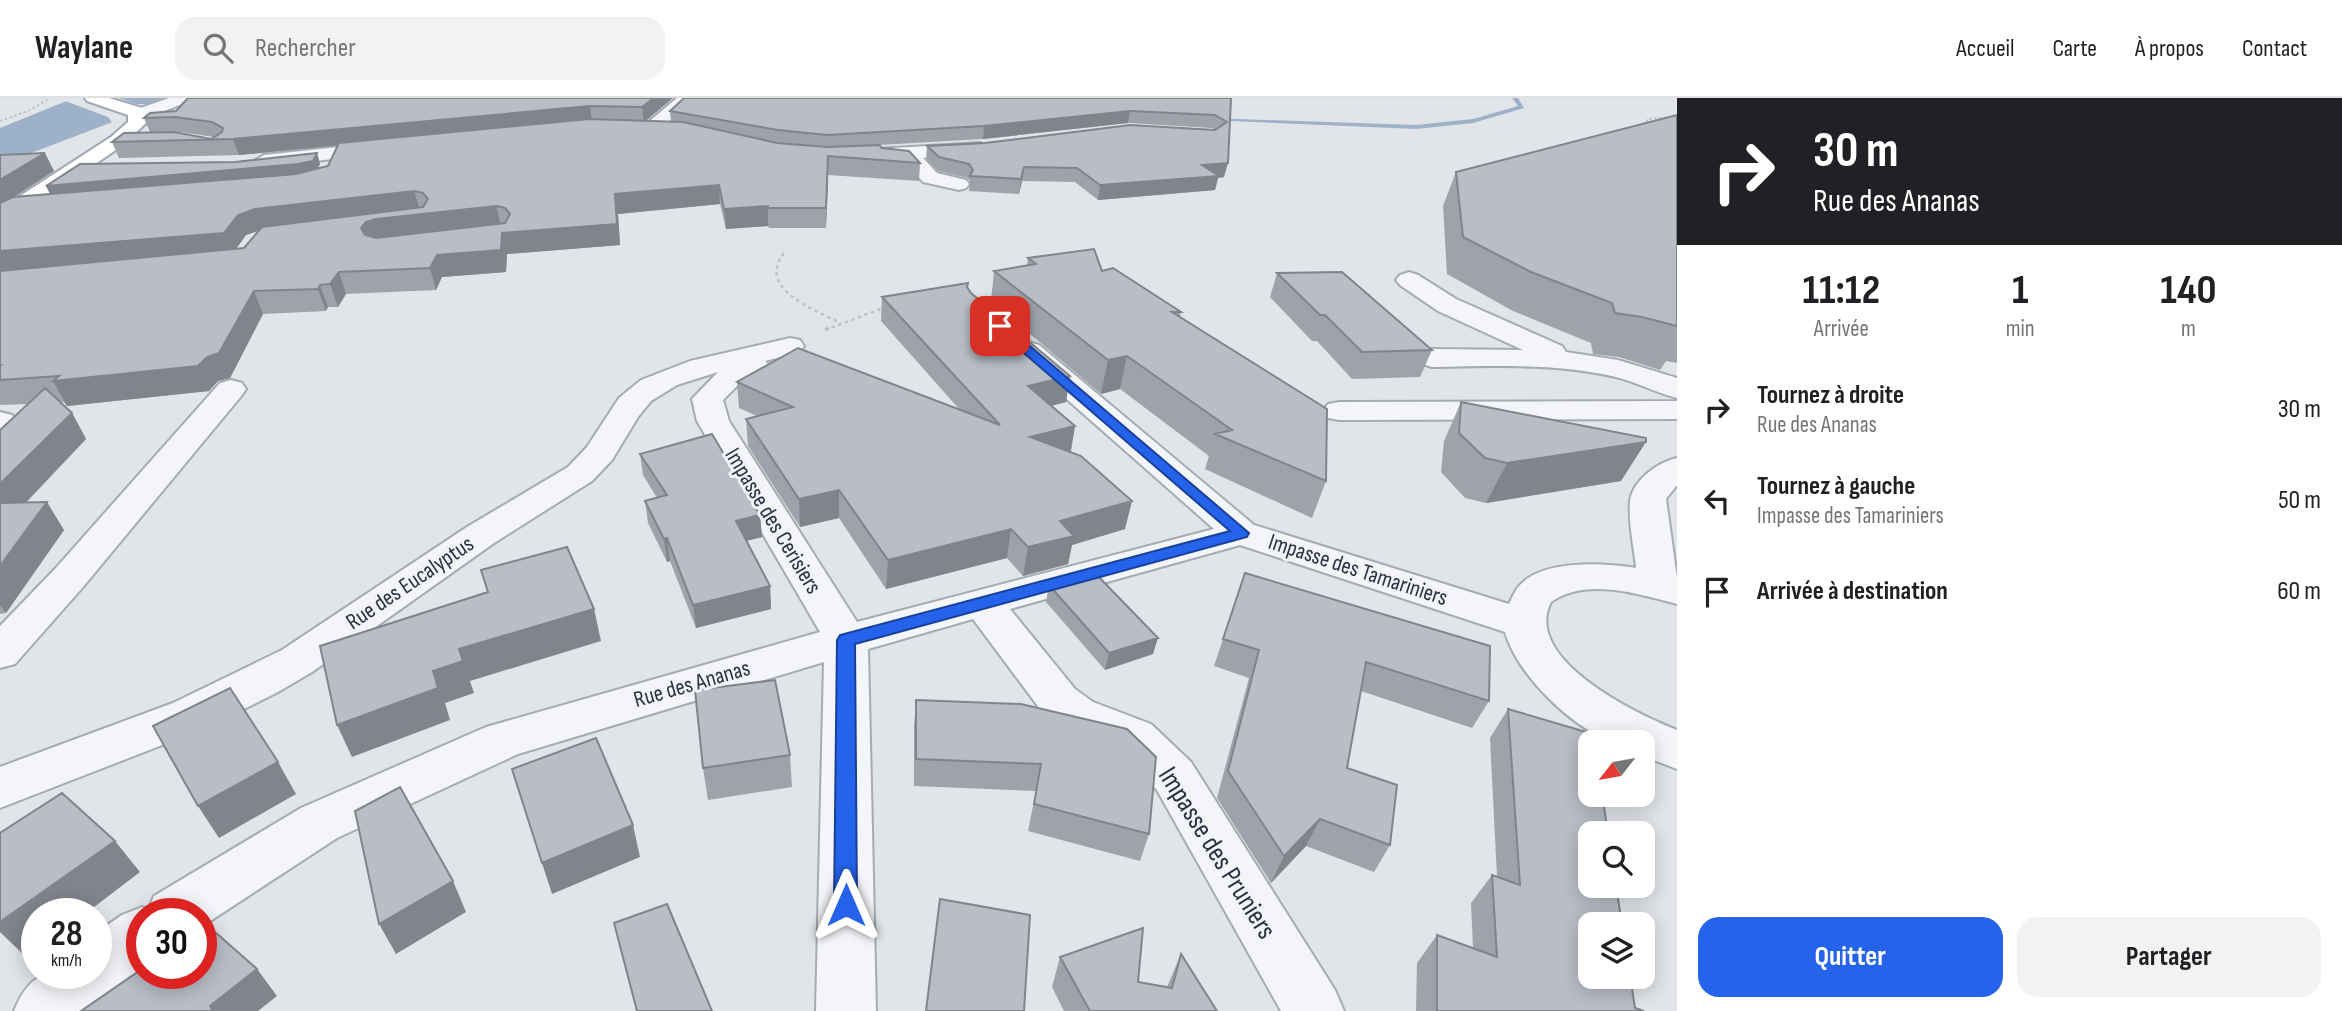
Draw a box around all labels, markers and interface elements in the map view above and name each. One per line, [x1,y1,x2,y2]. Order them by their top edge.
search box [175,17,665,80]
text: Waylane [35,28,133,68]
icon: search [199,29,237,67]
text: Rechercher [255,33,356,64]
text: Accueil [1956,34,2015,63]
text: Carte [2053,34,2097,63]
text: À propos [2135,34,2204,63]
text: Contact [2242,34,2307,63]
text: 30 m [1813,122,1898,181]
icon: right [1698,126,1789,217]
text: Rue des Ananas [1813,182,1980,221]
text: 11:12 [1803,265,1880,316]
text: 1 [2012,265,2028,316]
text: 140 [2160,265,2216,316]
pin [970,296,1030,356]
icon: arrive [981,307,1019,345]
text: Arrivée [1814,315,1869,343]
text: min [2006,315,2035,343]
text: m [2181,315,2196,343]
text: Tournez à droite [1757,380,1904,411]
icon: right [1698,391,1736,429]
text: 30 m [2278,394,2321,425]
text: Rue des Ananas [1757,411,1877,439]
street label: Impasse des Cerisiers [718,443,828,599]
text: Tournez à gauche [1757,471,1915,502]
icon: left [1698,482,1736,520]
text: 50 m [2278,485,2321,516]
text: Impasse des Tamariniers [1757,502,1944,530]
street label: Impasse des Tamariniers [1265,528,1451,612]
street label: Rue des Eucalyptus [341,530,479,636]
icon: arrive [1698,573,1736,611]
text: Arrivée à destination [1757,576,1948,607]
text: 60 m [2277,576,2321,607]
street label: Rue des Ananas [631,654,753,714]
north arrow [1578,730,1656,807]
map controls [1578,730,1655,989]
street label: Impasse des Pruniers [1151,761,1283,945]
button: search [1578,821,1655,898]
position arrow [809,868,883,942]
speed limit sign: 30 [126,898,217,989]
button: layers [1578,912,1655,989]
text: 28 [51,913,82,956]
button: Quitter [1698,917,2003,997]
button: Partager [2017,917,2321,997]
text: km/h [51,950,82,971]

